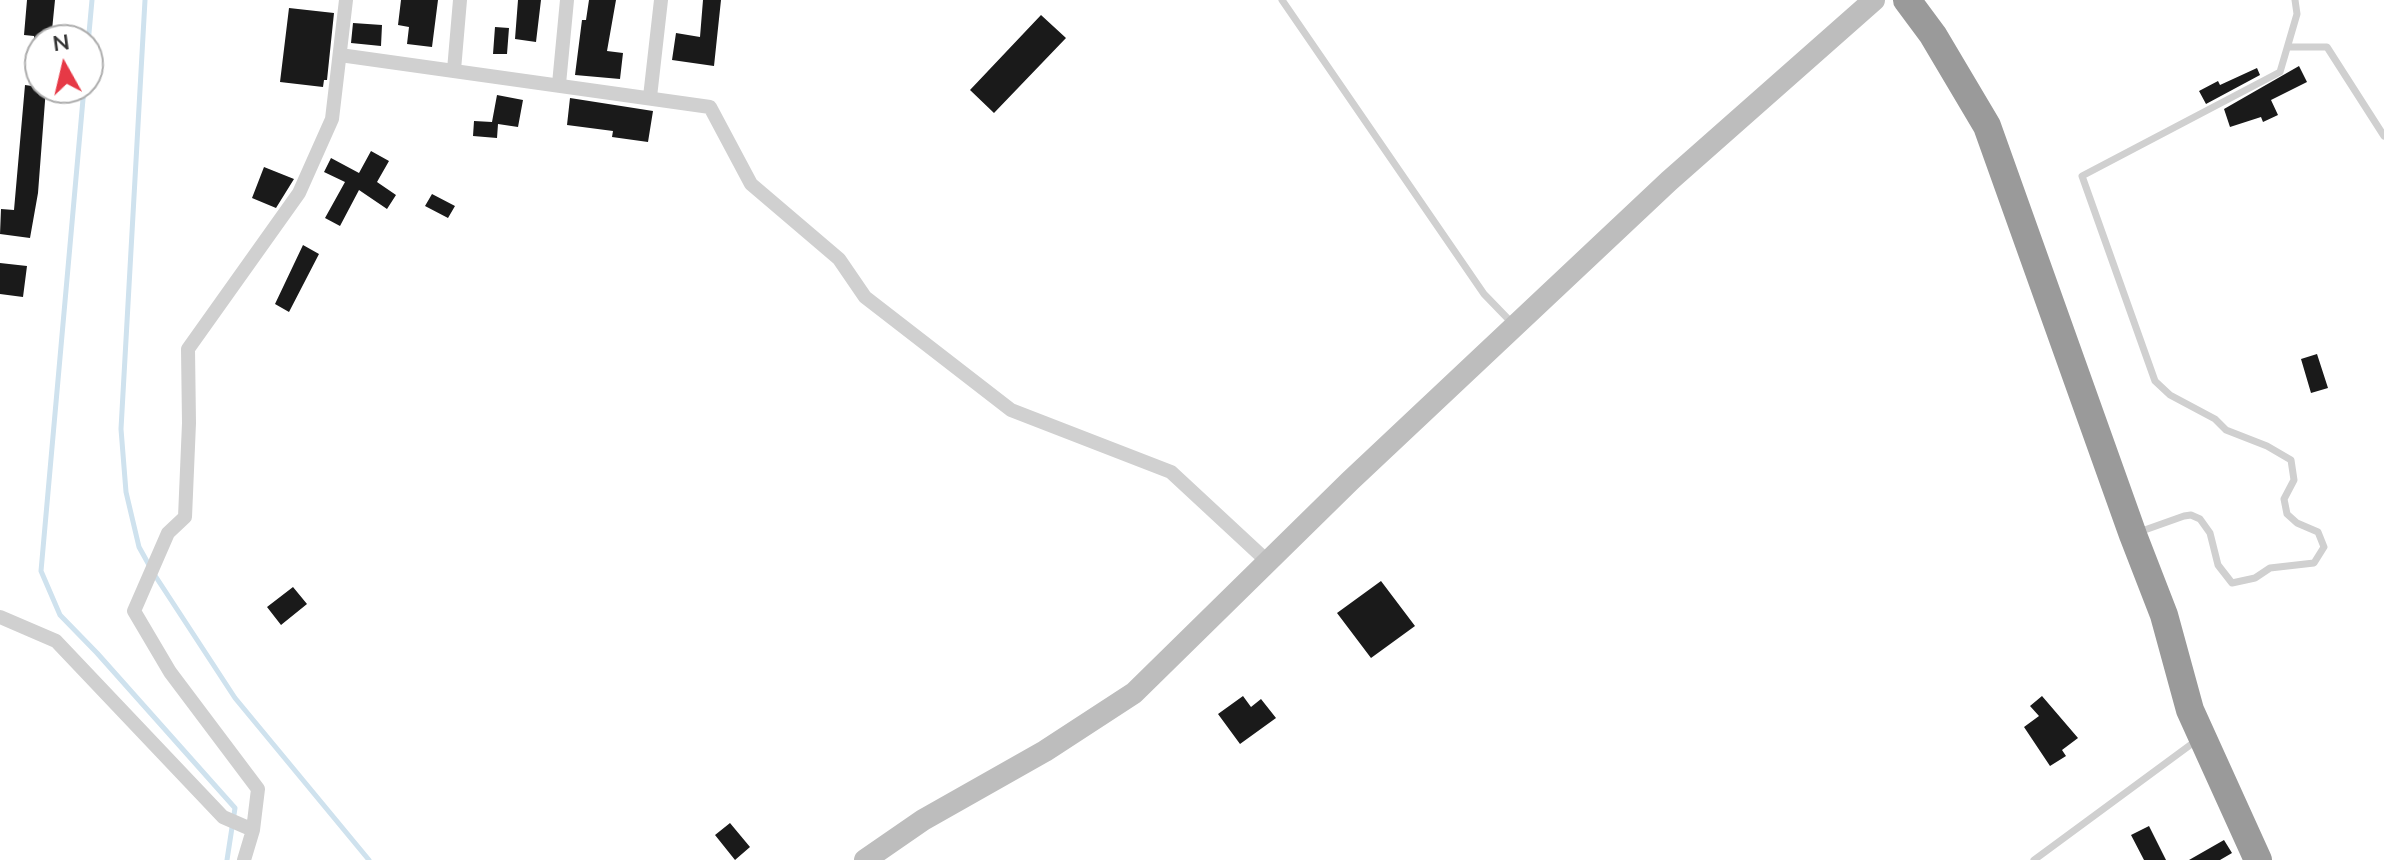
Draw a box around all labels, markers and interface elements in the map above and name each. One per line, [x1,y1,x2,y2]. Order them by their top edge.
north arrow [24,24,104,104]
text: N [51,27,71,57]

